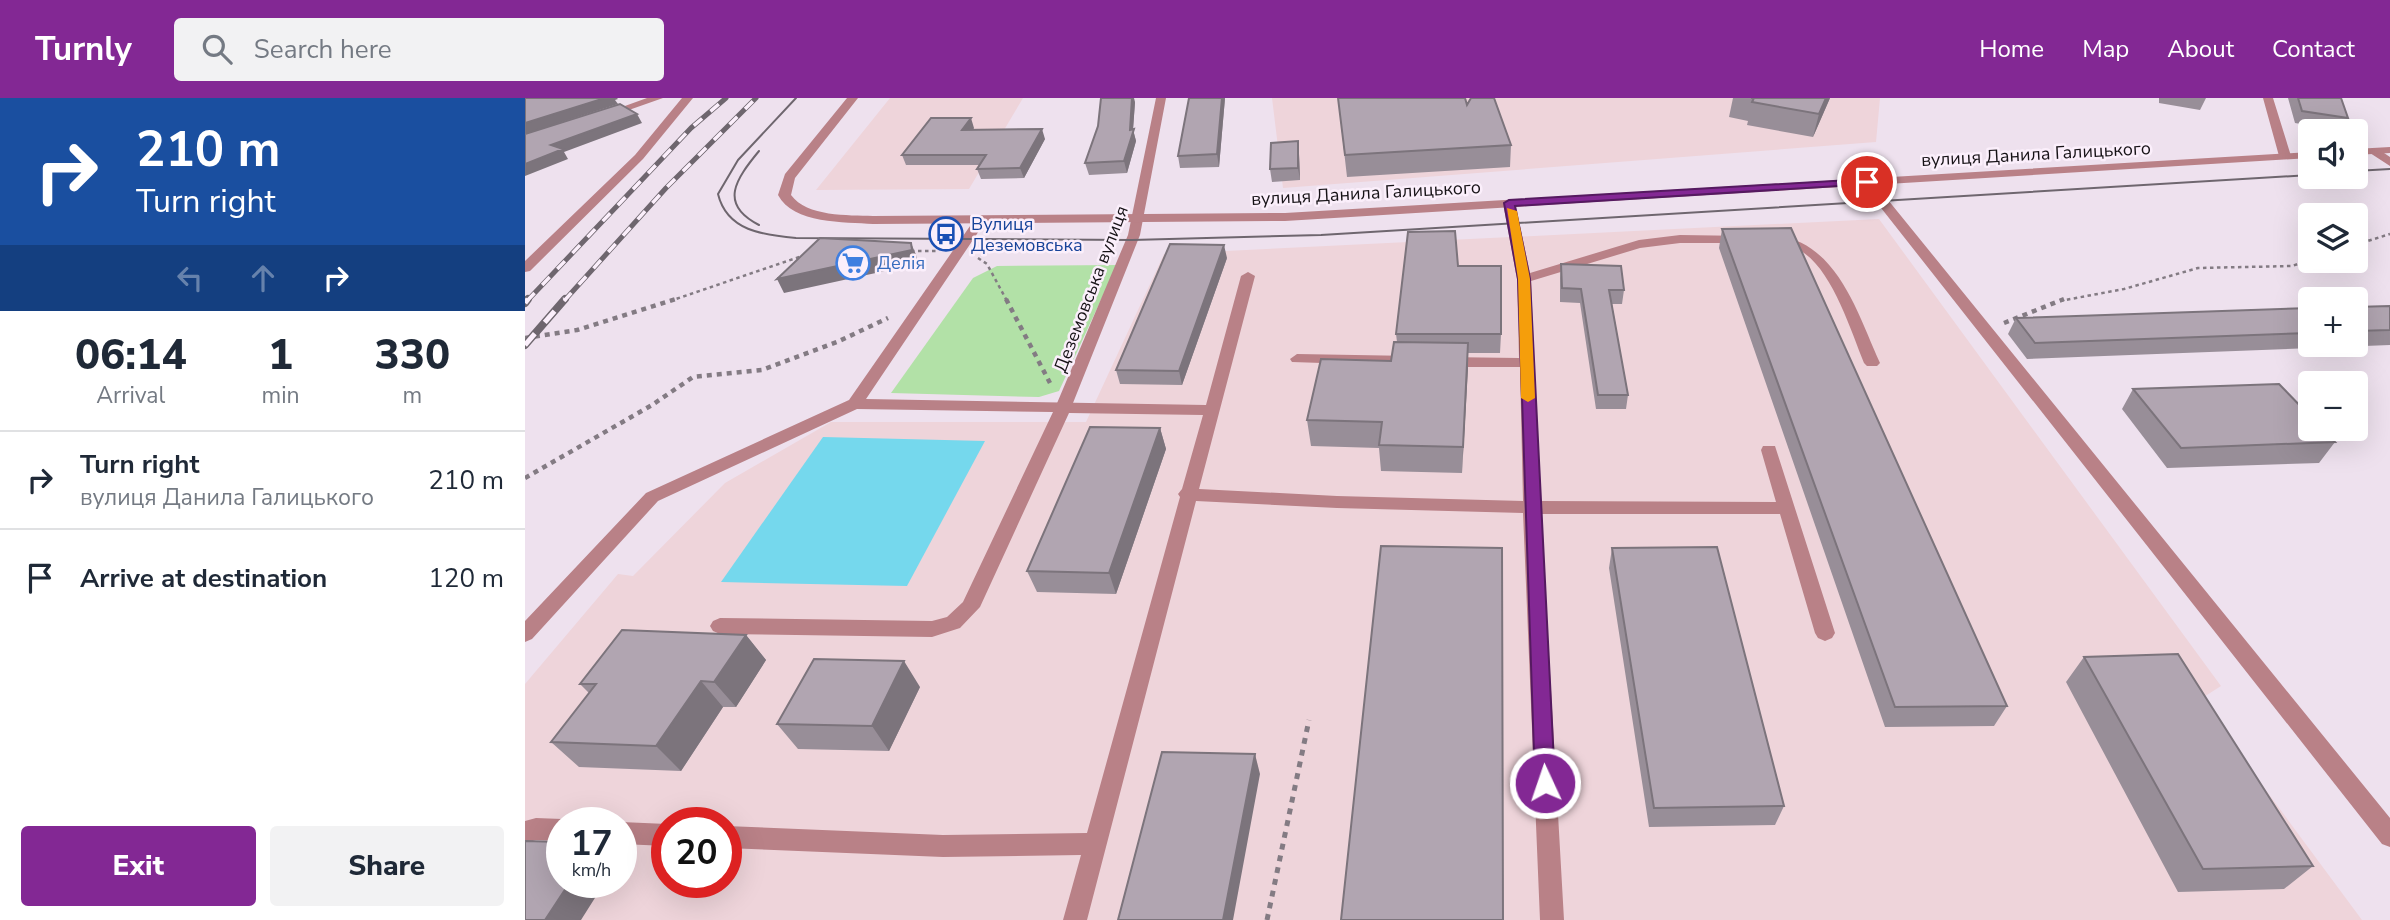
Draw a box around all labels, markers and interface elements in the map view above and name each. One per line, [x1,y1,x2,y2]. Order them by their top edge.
search box [174,18,664,81]
text: Turnly [35,27,132,72]
icon: search [198,30,236,68]
text: Search here [254,32,392,67]
text: Home [1979,33,2044,65]
text: Map [2082,33,2129,65]
text: About [2167,33,2234,65]
text: Contact [2272,33,2355,65]
text: 210 m [136,116,280,183]
map controls [2298,119,2368,441]
button: sound [2298,119,2368,189]
icon: right [21,126,112,217]
street label: вулиця Данила Галицького [1920,136,2152,172]
pin [1837,152,1897,212]
icon: arrive [1848,163,1886,201]
street label: вулиця Данила Галицького [1250,175,1482,211]
text: Turn right [136,180,276,223]
street label: Деземовська вулиця [1048,202,1134,376]
button: layers [2298,203,2368,273]
place label: Вулиця Деземовська [971,212,1083,257]
bus stop icon: Вулиця Деземовська [927,215,965,253]
supermarket icon: Делія [834,244,872,282]
place label: Делія [877,251,925,275]
icon: left [171,259,209,297]
icon: ahead [244,259,282,297]
icon: right [317,259,355,297]
button: + [2298,287,2368,357]
text: 06:14 [75,327,187,384]
text: 1 [268,327,293,384]
text: 330 [375,327,450,384]
button: − [2298,371,2368,441]
text: Arrival [96,380,165,411]
text: min [262,380,300,411]
text: m [402,380,422,411]
text: Turn right [80,447,199,482]
icon: right [21,461,59,499]
text: 210 m [428,463,504,498]
text: вулиця Данила Галицького [80,482,374,513]
icon: arrive [21,559,59,597]
text: Arrive at destination [80,561,327,596]
text: 120 m [428,561,504,596]
position arrow [1508,746,1582,820]
speed limit sign: 20 [651,807,742,898]
text: 17 [570,820,613,867]
button: Exit [21,826,256,906]
button: Share [270,826,504,906]
text: km/h [572,858,611,882]

